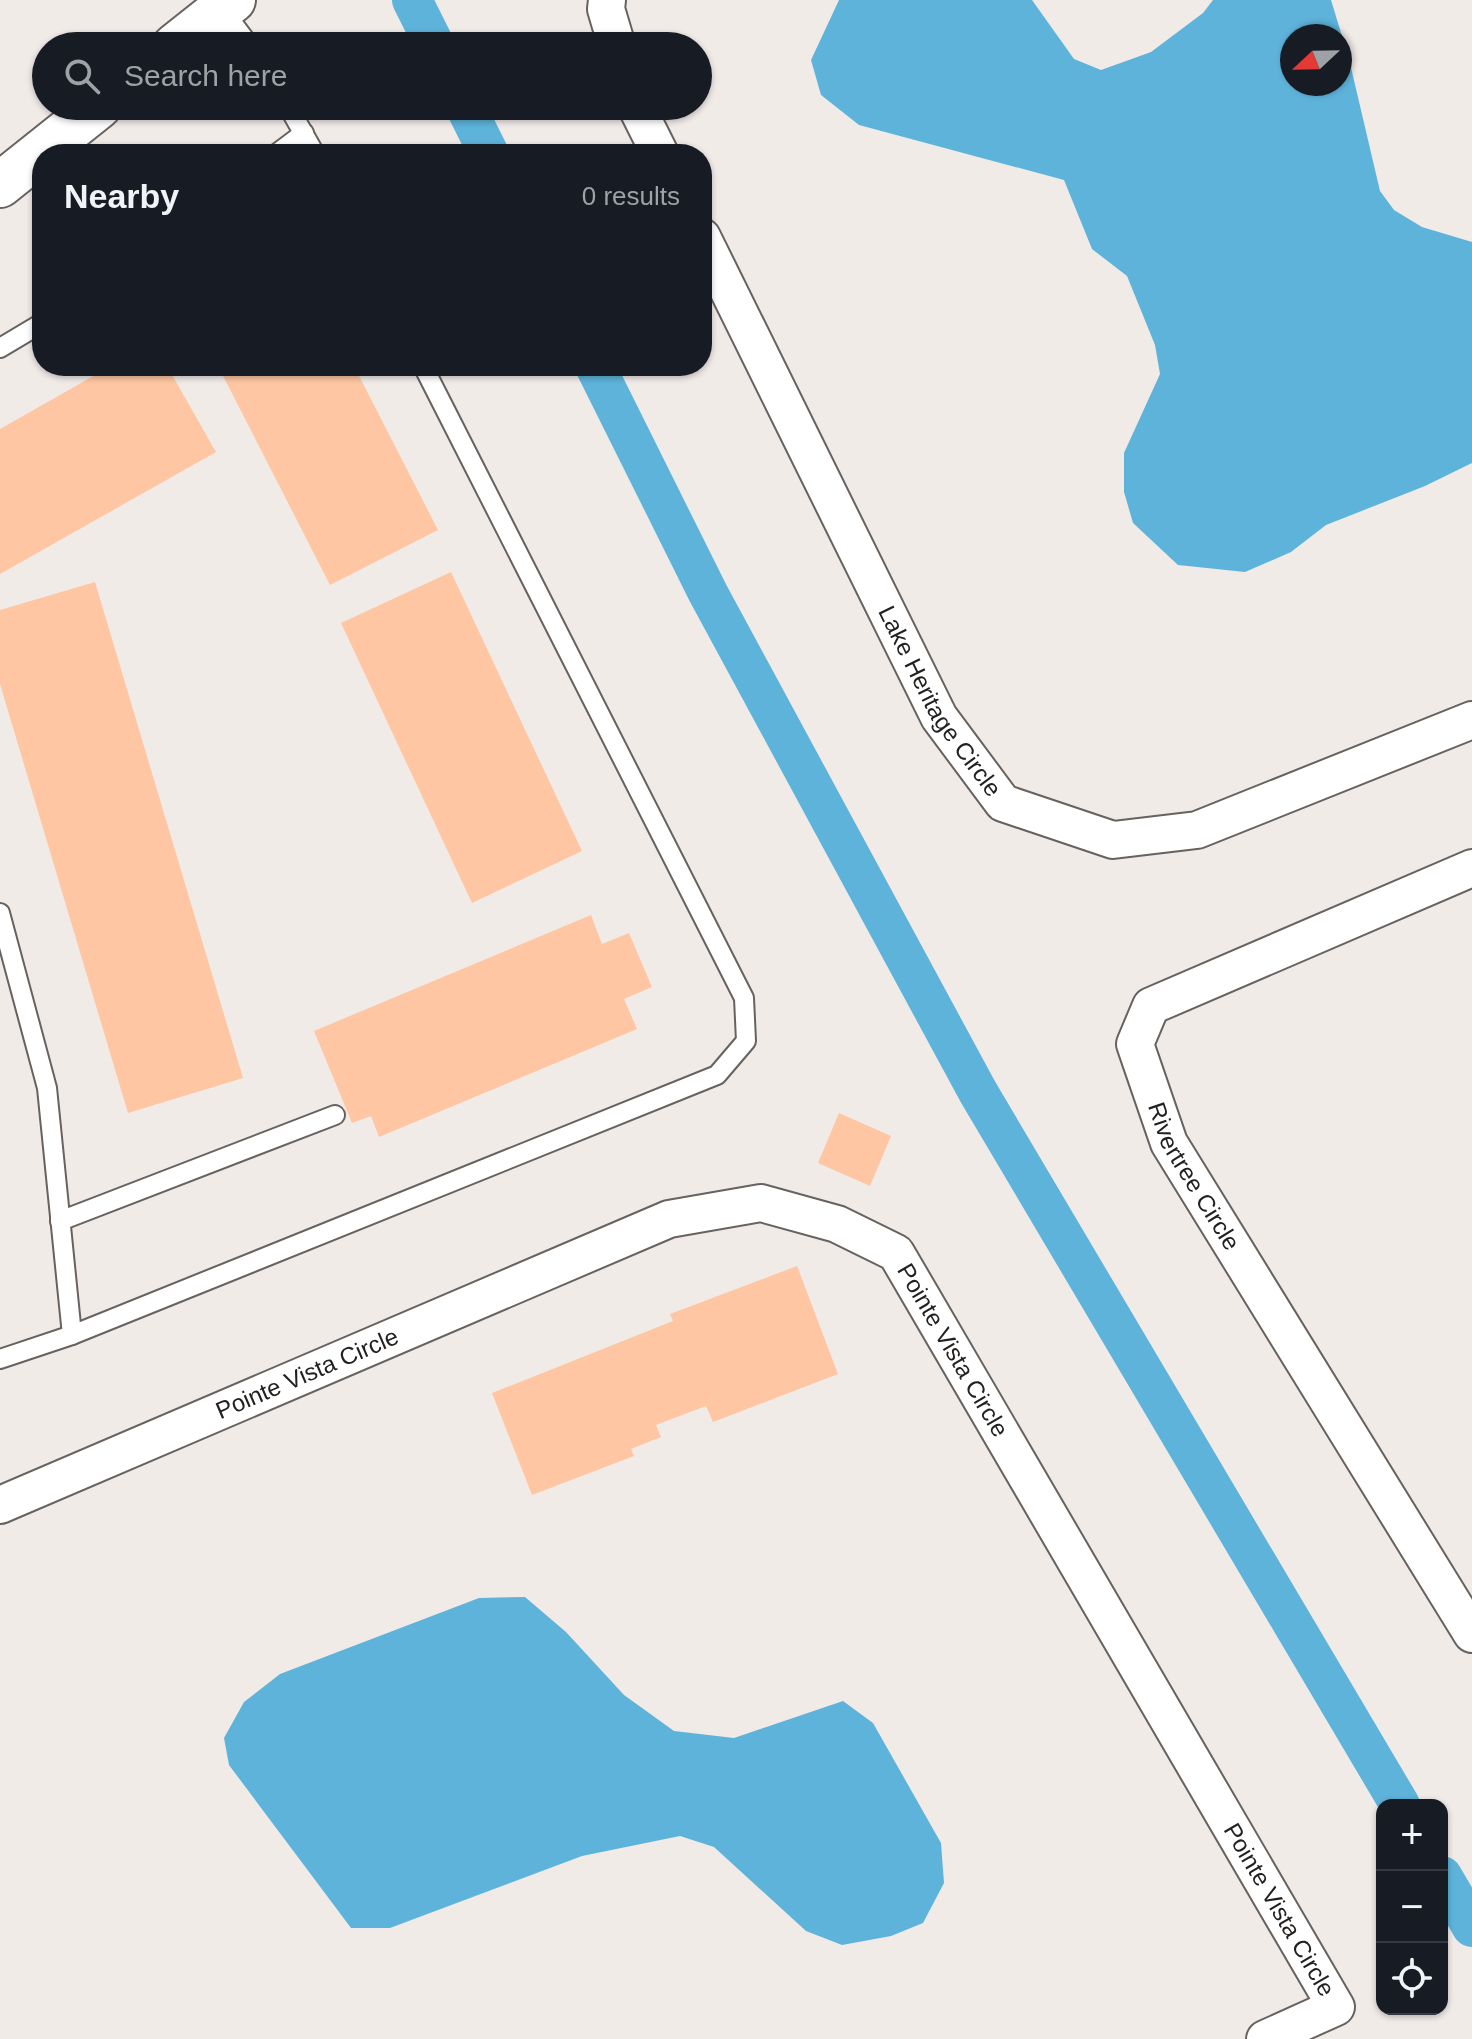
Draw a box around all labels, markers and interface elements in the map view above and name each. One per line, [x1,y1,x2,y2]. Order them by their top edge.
north arrow [1280,24,1352,96]
search box [32,32,712,120]
icon: search [60,54,104,98]
text: Search here [124,59,287,92]
text: Nearby [64,177,179,215]
text: 0 results [582,181,680,211]
street label: Lake Heritage Circle [873,601,1007,801]
street label: Rivertree Circle [1143,1099,1246,1255]
street label: Pointe Vista Circle [892,1259,1014,1441]
street label: Pointe Vista Circle [212,1322,402,1424]
map controls [1376,1799,1448,2015]
button: + [1376,1799,1448,1871]
street label: Pointe Vista Circle [1219,1818,1341,2001]
button: − [1376,1871,1448,1943]
button: locate [1376,1943,1448,2015]

